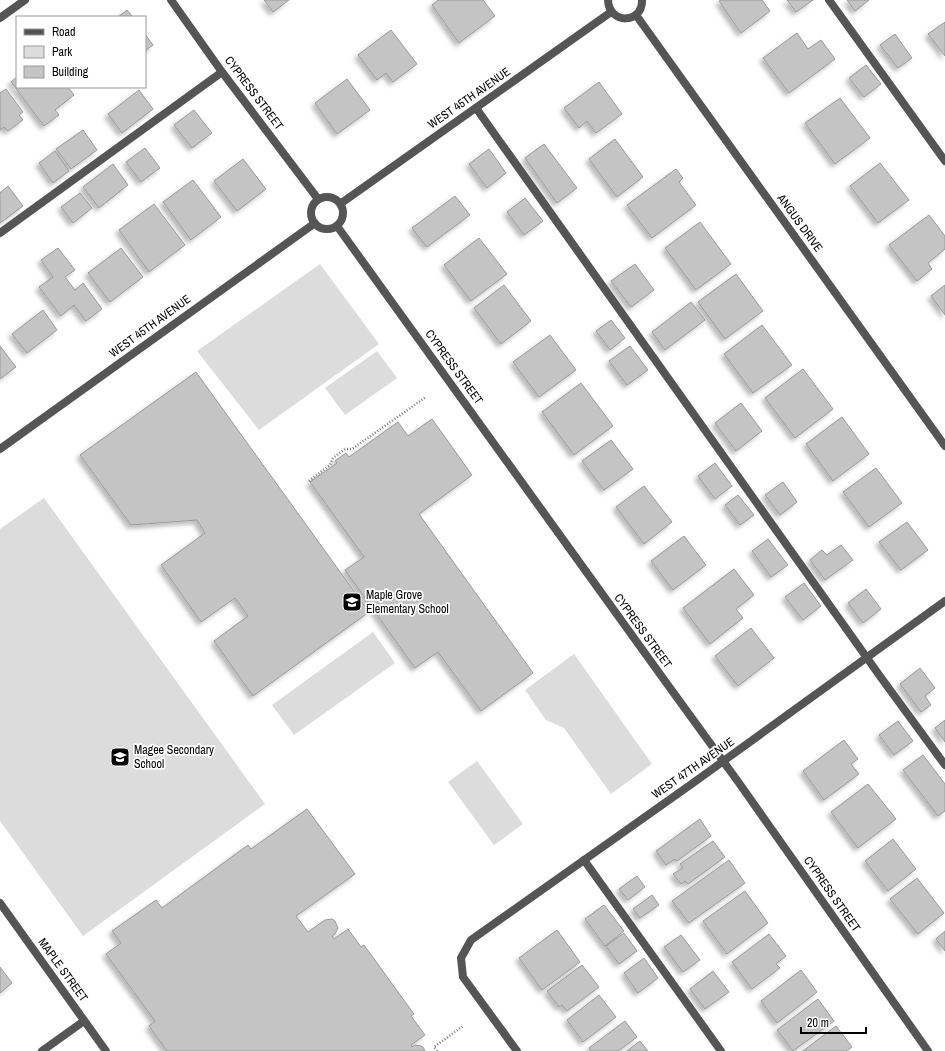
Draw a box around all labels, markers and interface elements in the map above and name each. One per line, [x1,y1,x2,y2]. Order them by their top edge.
legend [16,16,146,88]
text: Road [52,24,76,40]
text: Park [52,44,72,60]
street label: CYPRESS STREET [221,53,287,133]
text: Building [52,64,89,80]
street label: WEST 45TH AVENUE [425,64,513,132]
street label: ANGUS DRIVE [773,190,826,255]
street label: WEST 45TH AVENUE [106,291,194,361]
street label: CYPRESS STREET [421,326,487,408]
place label: Maple Grove Elementary School [366,587,449,617]
street label: CYPRESS STREET [610,590,676,672]
school or university icon: Maple Grove Elementary School [341,591,363,613]
street label: WEST 47TH AVENUE [649,734,737,802]
place label: Magee Secondary School [134,742,214,772]
school or university icon: Magee Secondary School [109,746,131,768]
street label: CYPRESS STREET [800,853,864,935]
street label: MAPLE STREET [35,935,91,1005]
scale bar [801,1009,866,1035]
text: 20 m [807,1015,829,1031]

